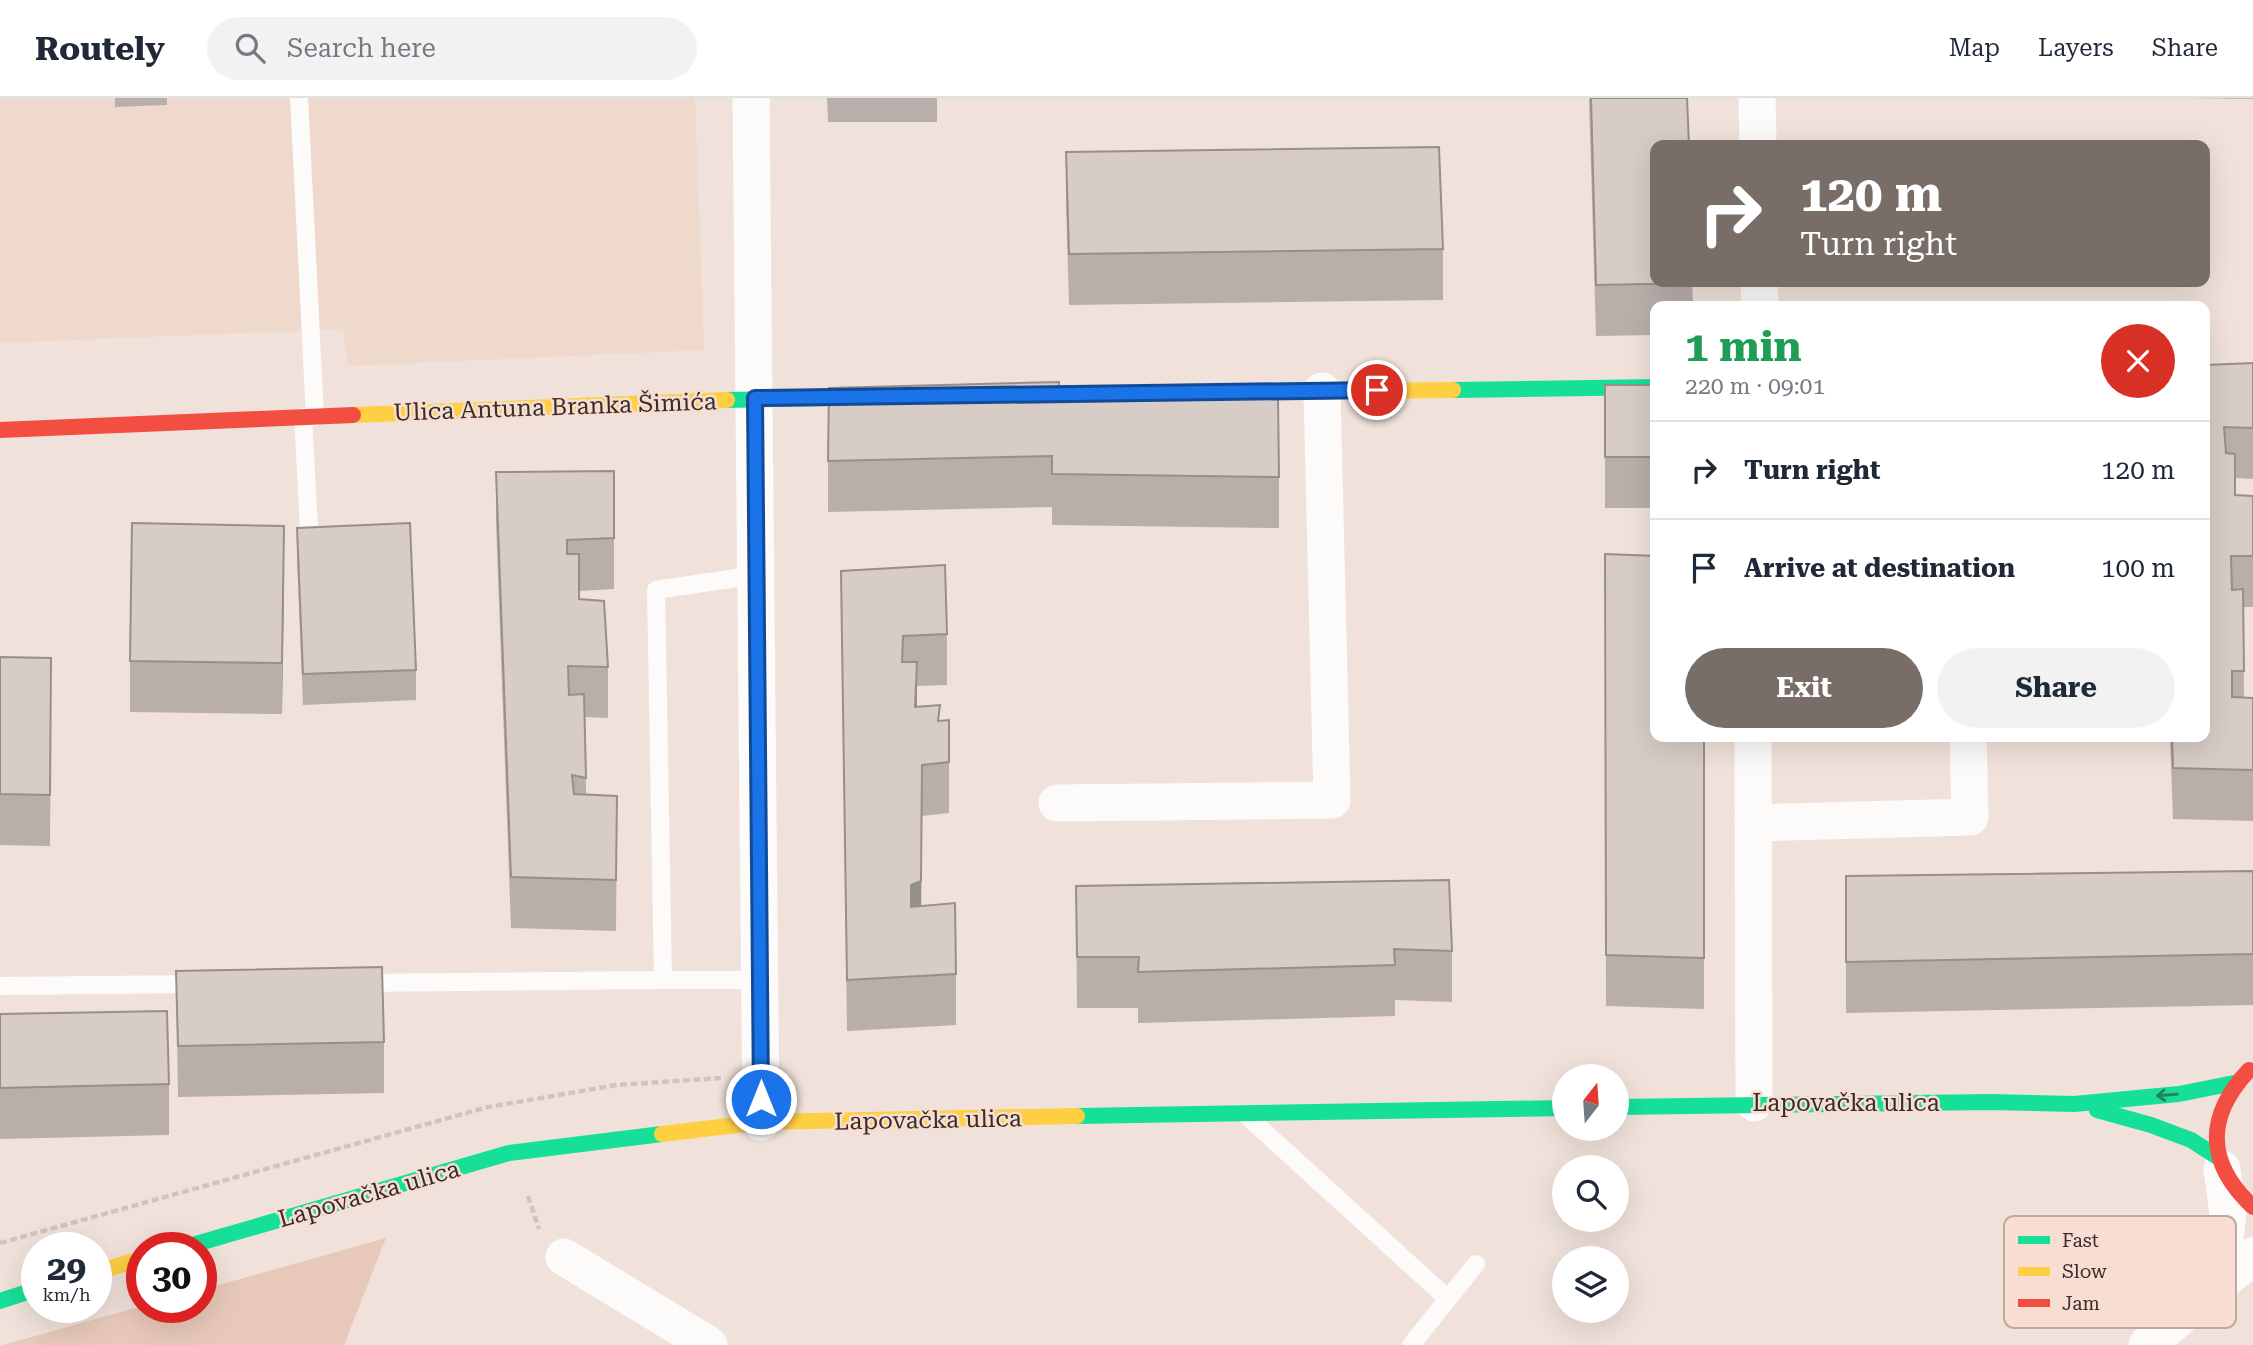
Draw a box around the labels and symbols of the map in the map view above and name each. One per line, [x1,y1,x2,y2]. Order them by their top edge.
pin [1347,360,1407,420]
street label: Ulica Antuna Branka Šimića [393,386,717,427]
position arrow [724,1062,798,1136]
north arrow [1552,1064,1629,1141]
street label: Lapovačka ulica [1752,1089,1940,1117]
one-way arrow [2156,1089,2179,1102]
street label: Lapovačka ulica [834,1104,1022,1136]
street label: Lapovačka ulica [275,1155,463,1233]
legend [2004,1216,2236,1328]
text: Fast [2062,1229,2099,1252]
speed limit sign: 30 [126,1232,217,1323]
text: Slow [2062,1260,2107,1283]
text: Jam [2062,1292,2100,1315]

